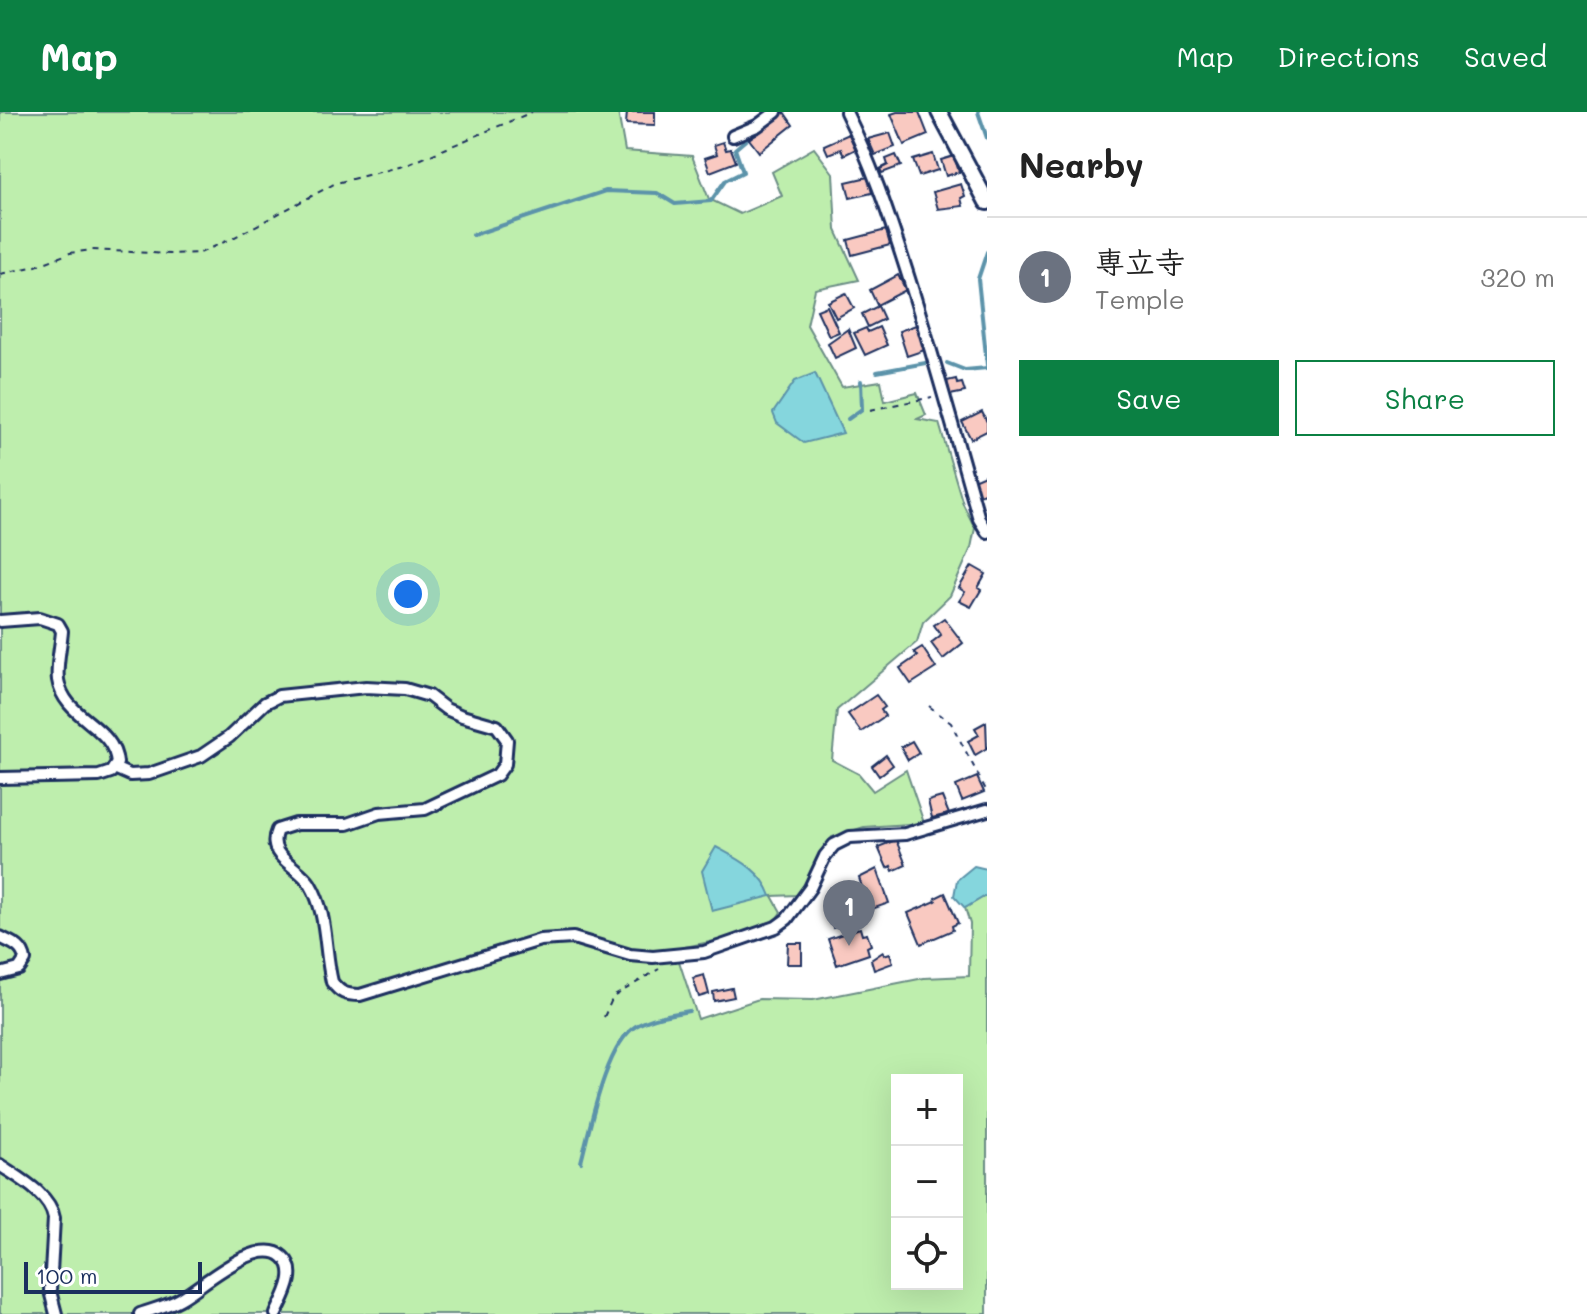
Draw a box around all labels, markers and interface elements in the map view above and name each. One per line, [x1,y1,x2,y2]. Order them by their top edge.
text: Map [40,31,118,81]
text: Map [1177,38,1234,74]
text: Directions [1278,38,1420,74]
text: Saved [1464,38,1547,74]
text: Nearby [1019,142,1144,187]
text: 専立寺 [1095,241,1185,281]
text: 1 [1039,260,1051,294]
text: 320 m [1480,260,1555,294]
text: Temple [1095,282,1185,316]
button: Save [1019,360,1279,436]
button: Share [1295,360,1555,436]
your location [388,574,428,614]
pin: 1 [823,880,875,946]
map controls [891,1074,963,1290]
button: + [891,1074,963,1146]
button: − [891,1146,963,1218]
button: locate [891,1218,963,1290]
scale bar [24,1258,202,1294]
text: 100 m [36,1261,98,1290]

